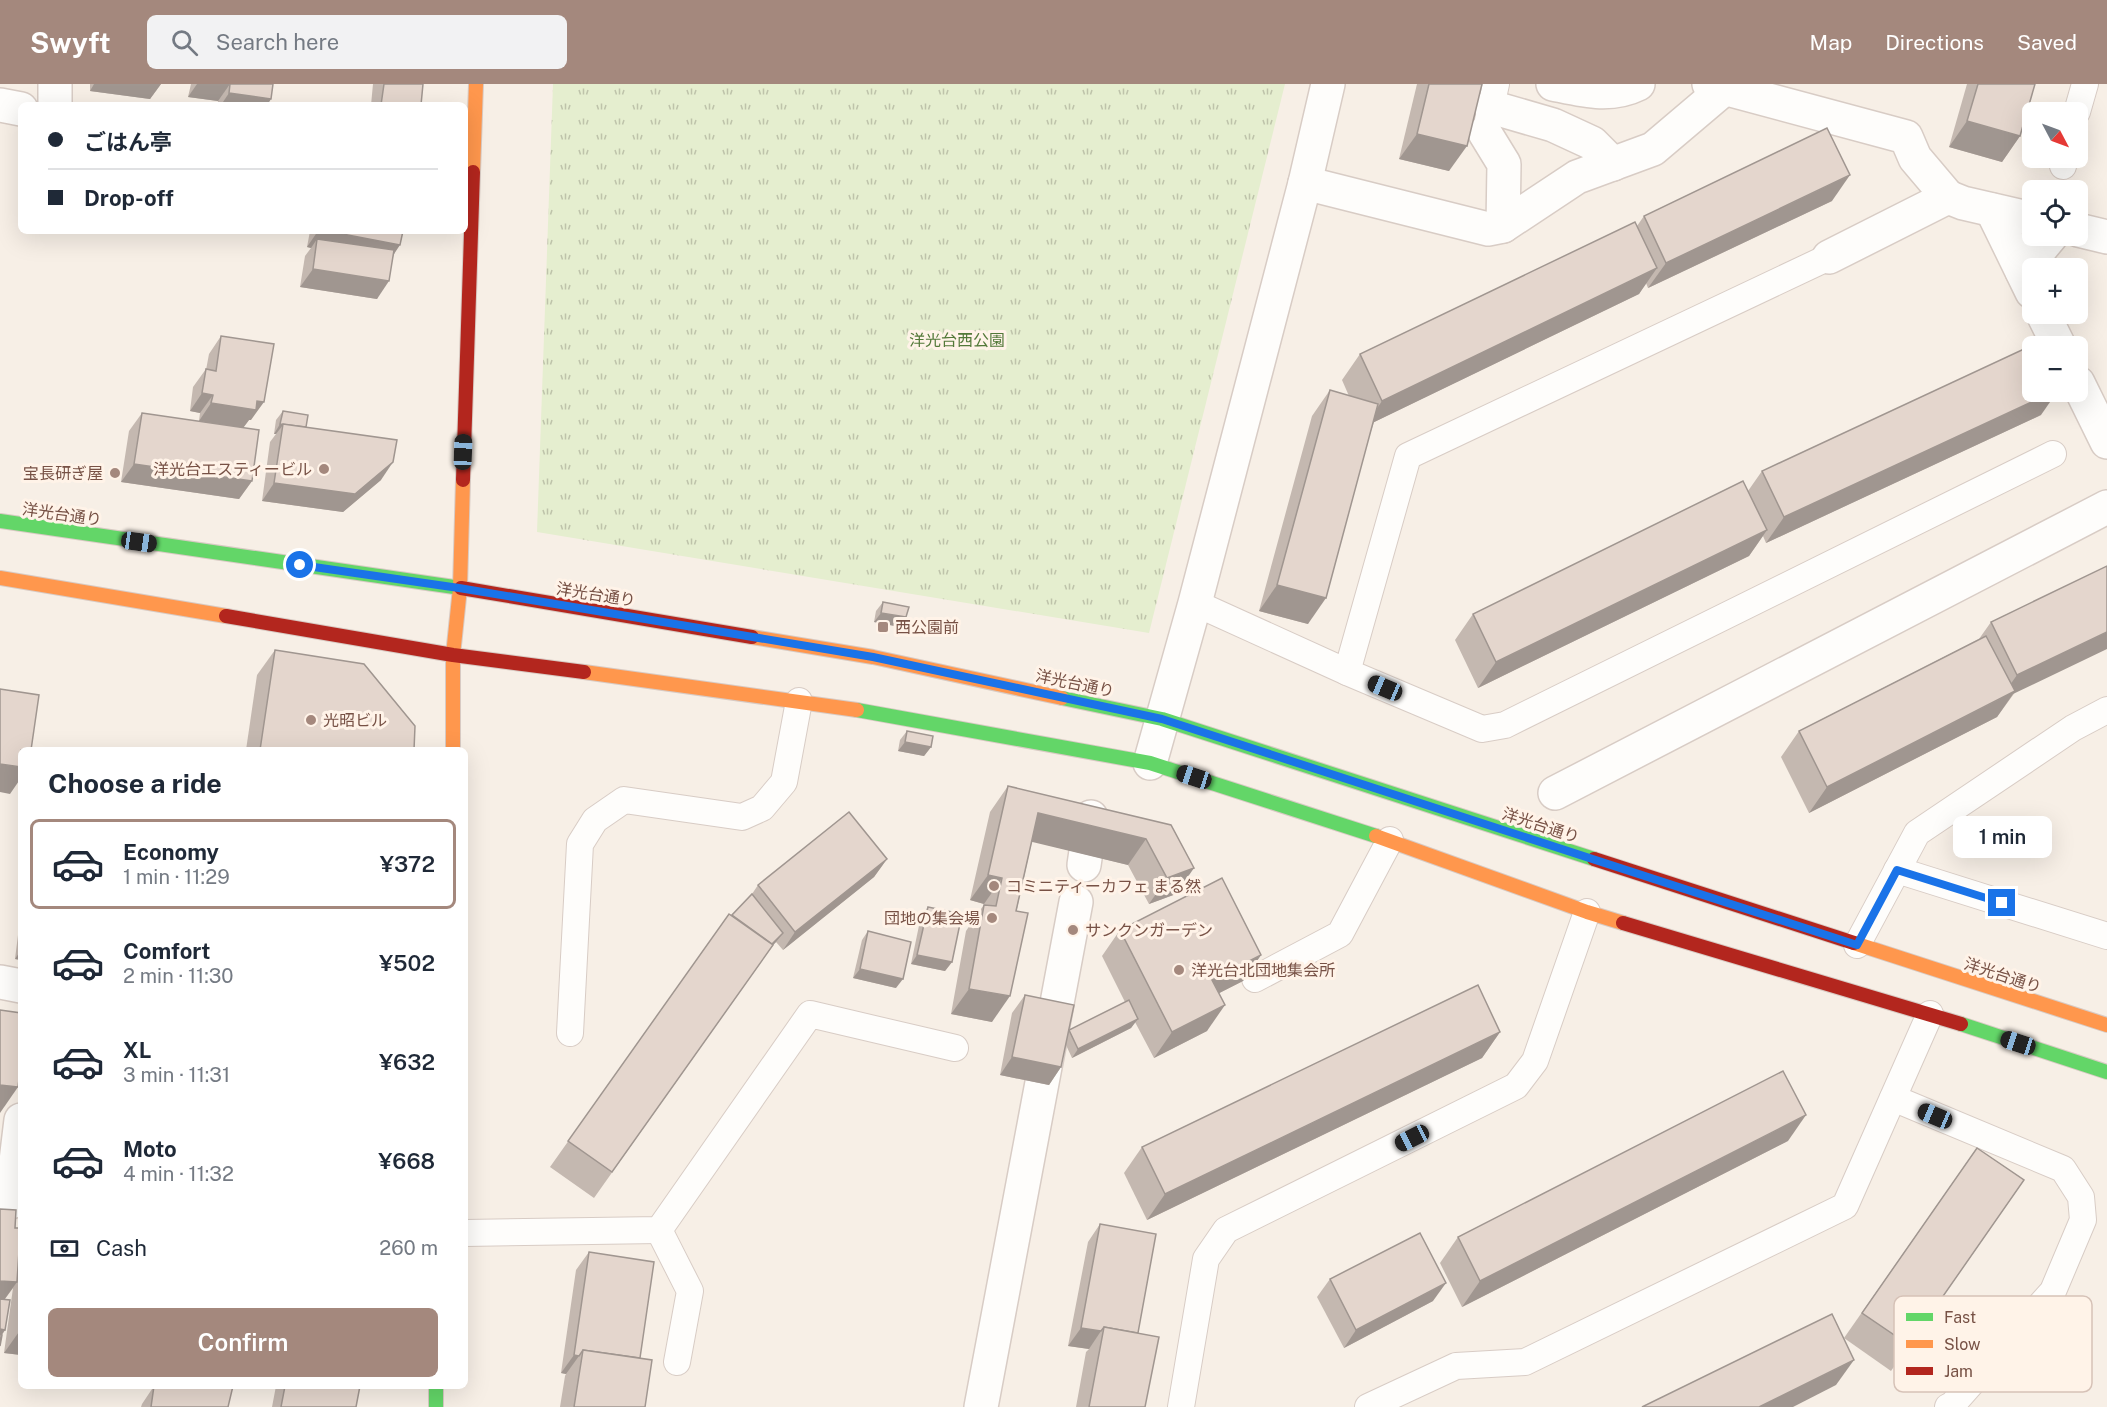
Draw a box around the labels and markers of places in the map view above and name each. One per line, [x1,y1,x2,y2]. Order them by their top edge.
place label: 洋光台エスティービル [153,460,312,479]
marker: 洋光台エスティービル [317,462,331,476]
place label: 宝長研ぎ屋 [23,464,103,483]
marker: 宝長研ぎ屋 [108,466,122,480]
place label: 西公園前 [895,618,959,637]
marker: 西公園前 [876,620,890,634]
place label: 光昭ビル [323,711,387,730]
marker: 光昭ビル [304,713,318,727]
place label: コミニティーカフェ まる然 [1006,877,1201,896]
marker: コミニティーカフェ まる然 [987,879,1001,893]
place label: 団地の集会場 [884,909,980,928]
marker: 団地の集会場 [985,911,999,925]
place label: サンクンガーデン [1085,921,1213,940]
marker: サンクンガーデン [1066,923,1080,937]
place label: 洋光台北団地集会所 [1191,961,1335,980]
marker: 洋光台北団地集会所 [1172,963,1186,977]

